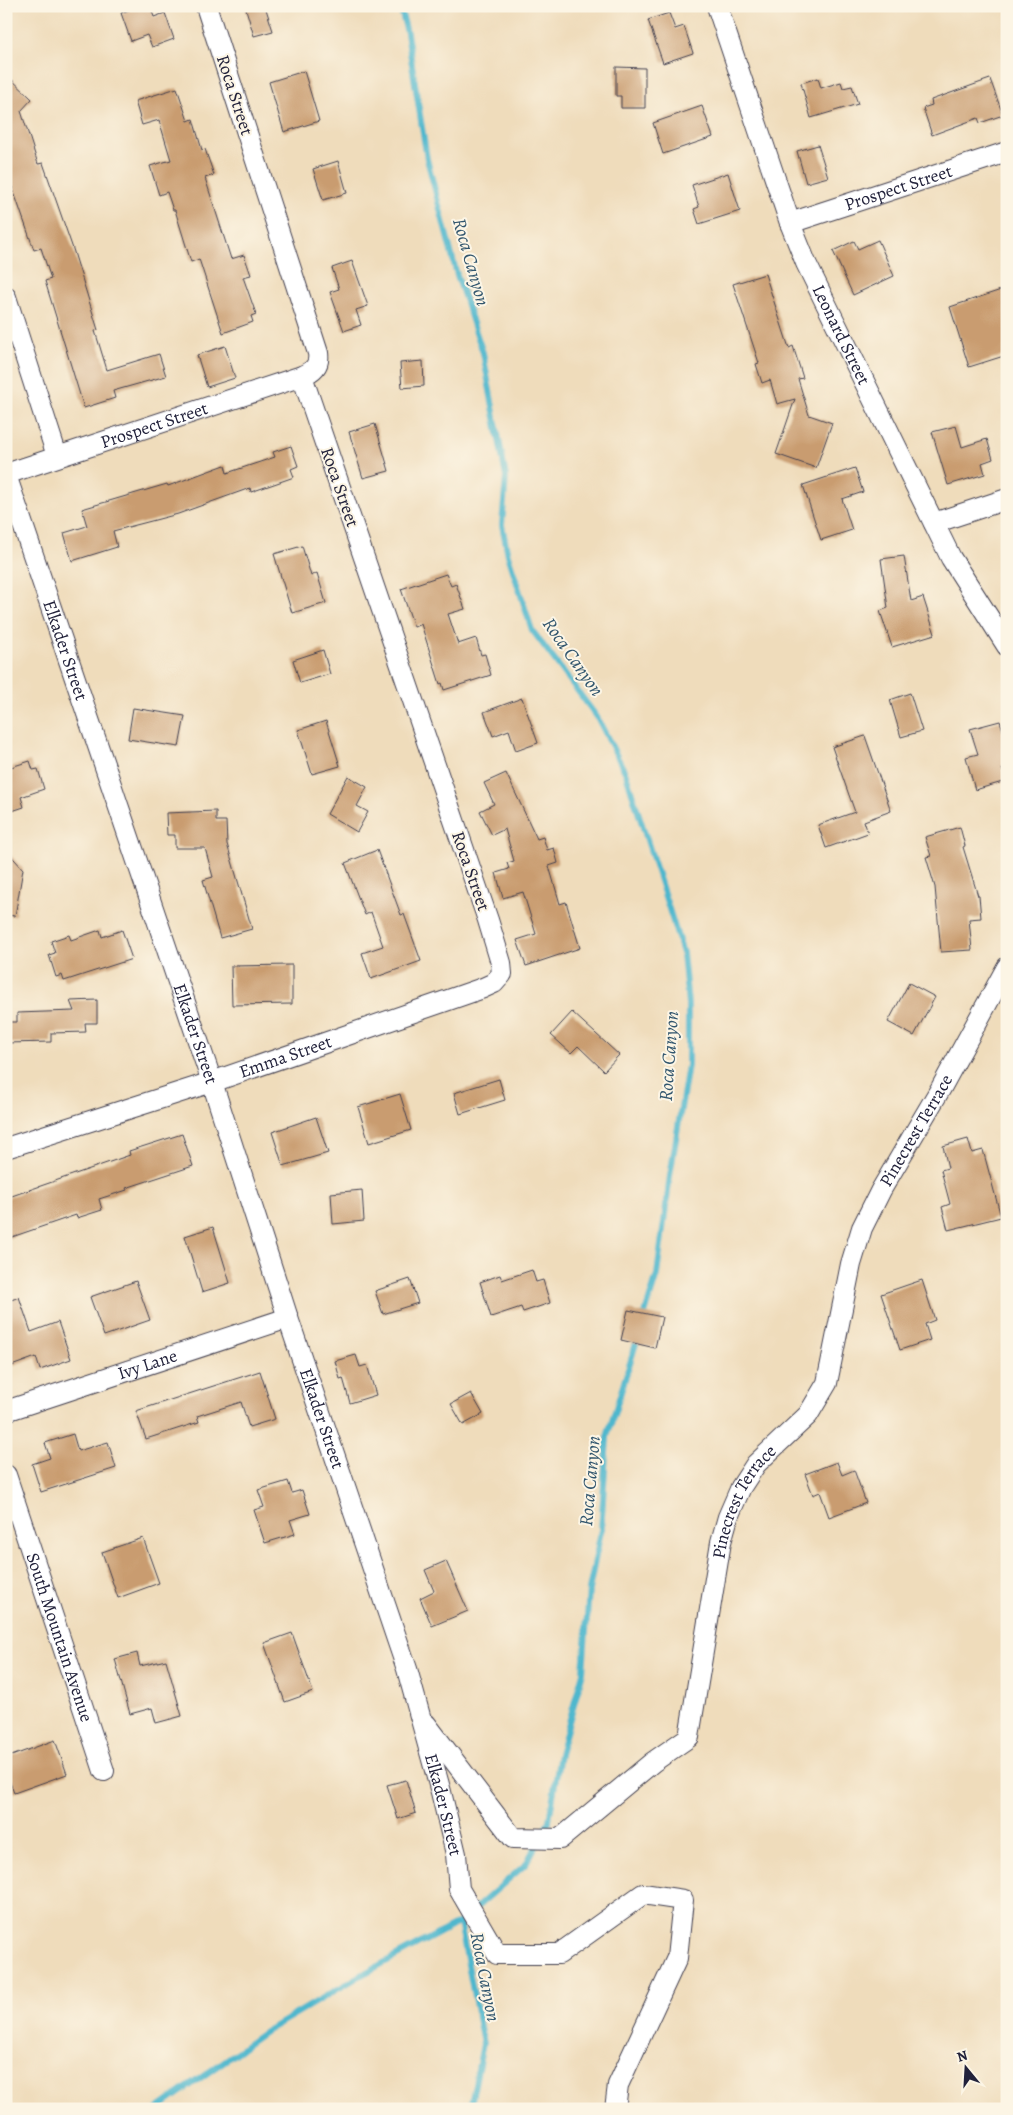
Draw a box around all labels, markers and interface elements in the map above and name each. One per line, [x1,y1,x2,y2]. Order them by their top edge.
street label: Roca Street [211,52,259,138]
street label: Prospect Street [841,159,955,216]
water label: Roca Canyon [446,215,496,309]
street label: Leonard Street [807,281,876,389]
street label: Prospect Street [97,396,211,454]
street label: Roca Street [315,444,365,530]
street label: Elkader Street [37,597,94,704]
water label: Roca Canyon [536,612,610,702]
street label: Roca Street [446,828,496,914]
street label: Elkader Street [167,980,224,1087]
water label: Roca Canyon [653,1010,685,1102]
street label: Emma Street [236,1029,335,1084]
street label: Pinecrest Terrace [874,1070,958,1191]
street label: Ivy Lane [115,1343,180,1385]
street label: Elkader Street [294,1365,350,1472]
water label: Roca Canyon [573,1435,607,1527]
street label: Pinecrest Terrace [706,1439,781,1560]
street label: South Mountain Avenue [21,1550,99,1725]
street label: Elkader Street [419,1751,468,1858]
water label: Roca Canyon [464,1930,506,2024]
north arrow [940,2042,990,2092]
text: N [954,2046,970,2067]

